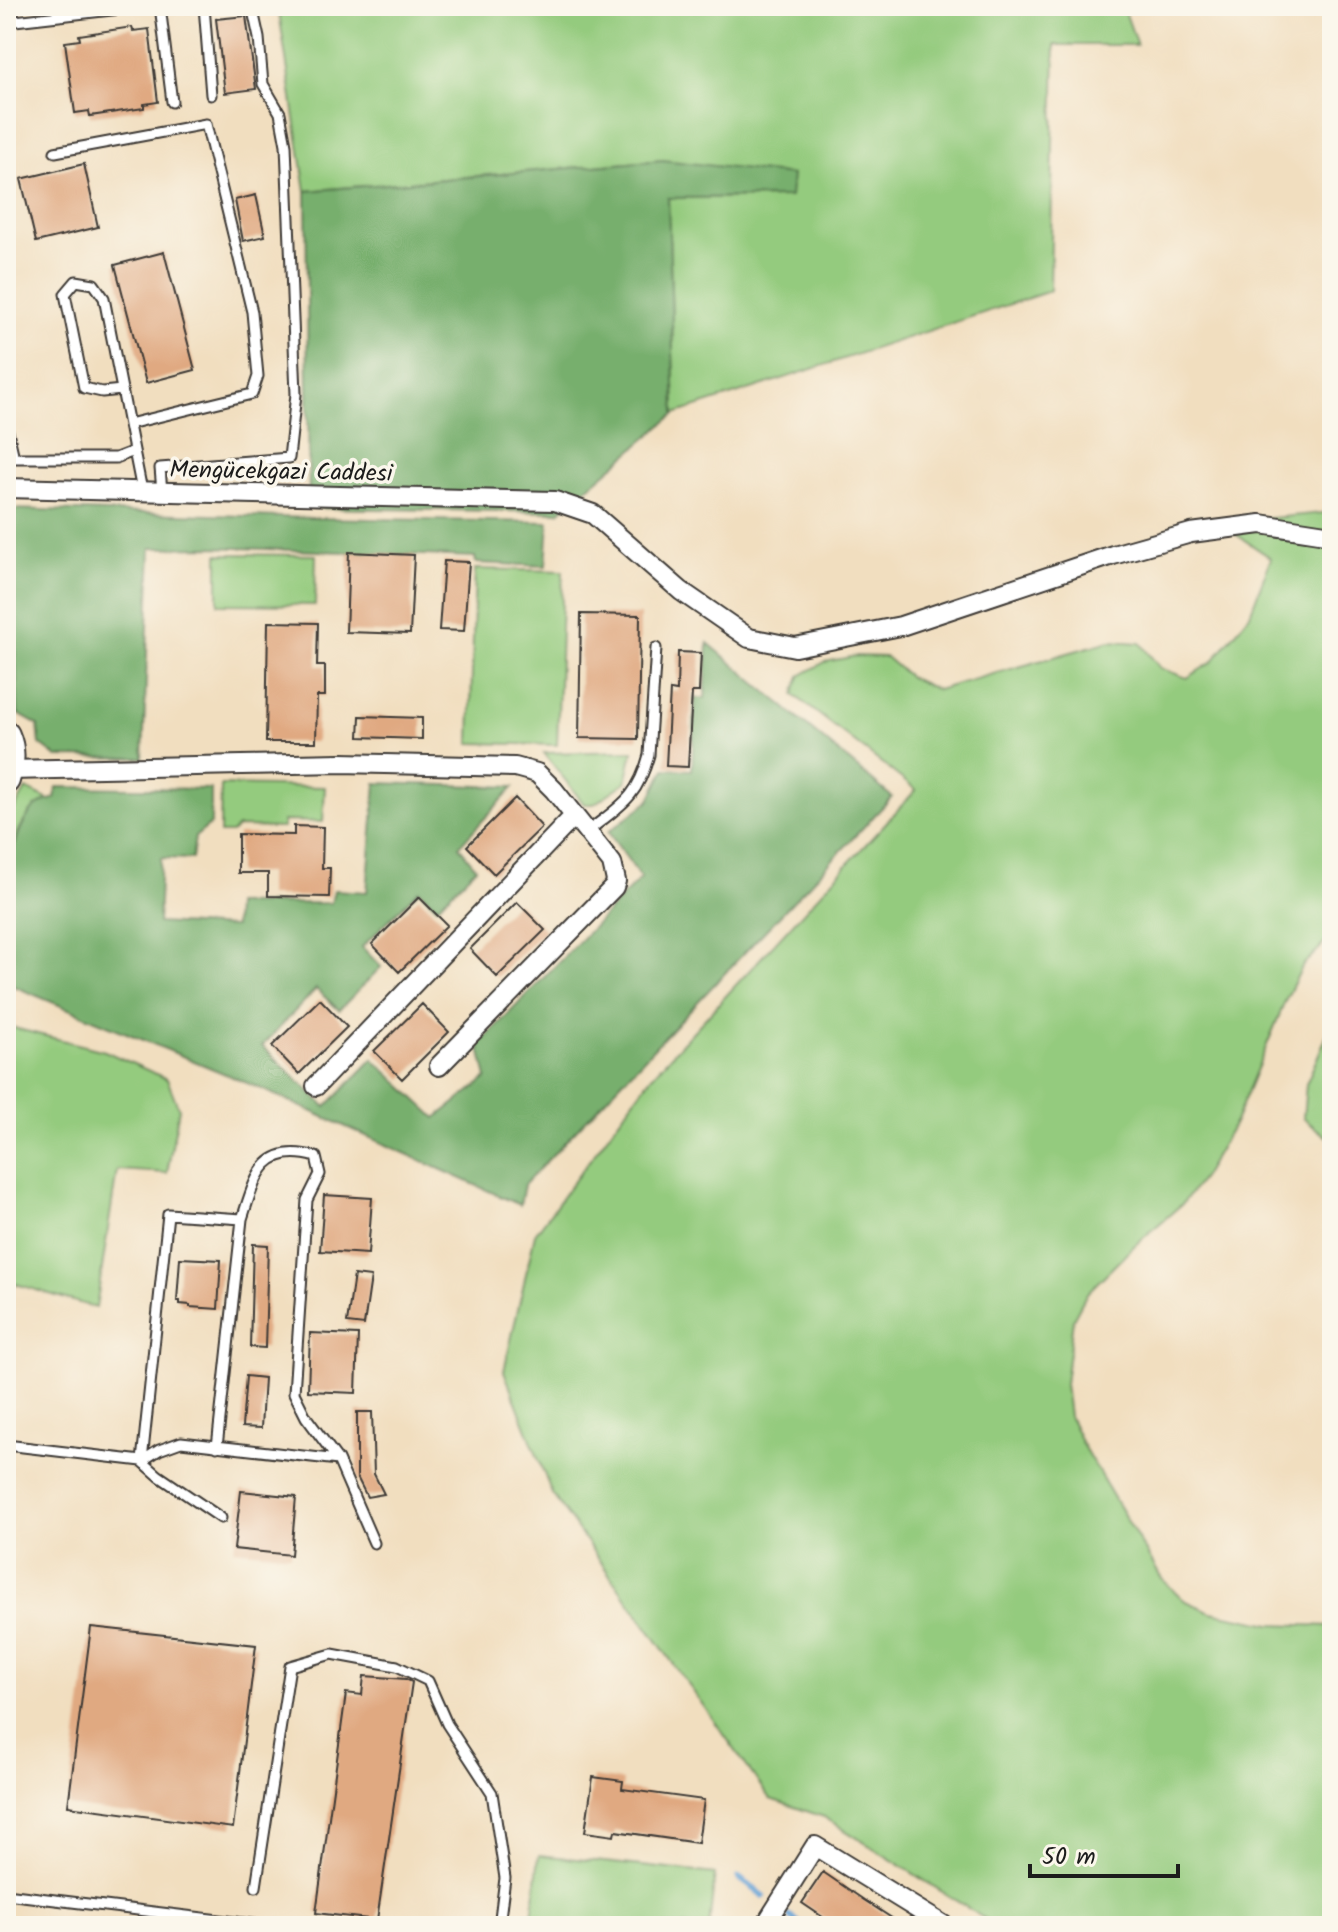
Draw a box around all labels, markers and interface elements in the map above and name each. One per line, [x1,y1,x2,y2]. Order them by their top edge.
street label: Mengücekgazi Caddesi [169,451,394,494]
scale bar [1030,1828,1178,1878]
text: 50 m [1042,1838,1096,1877]

